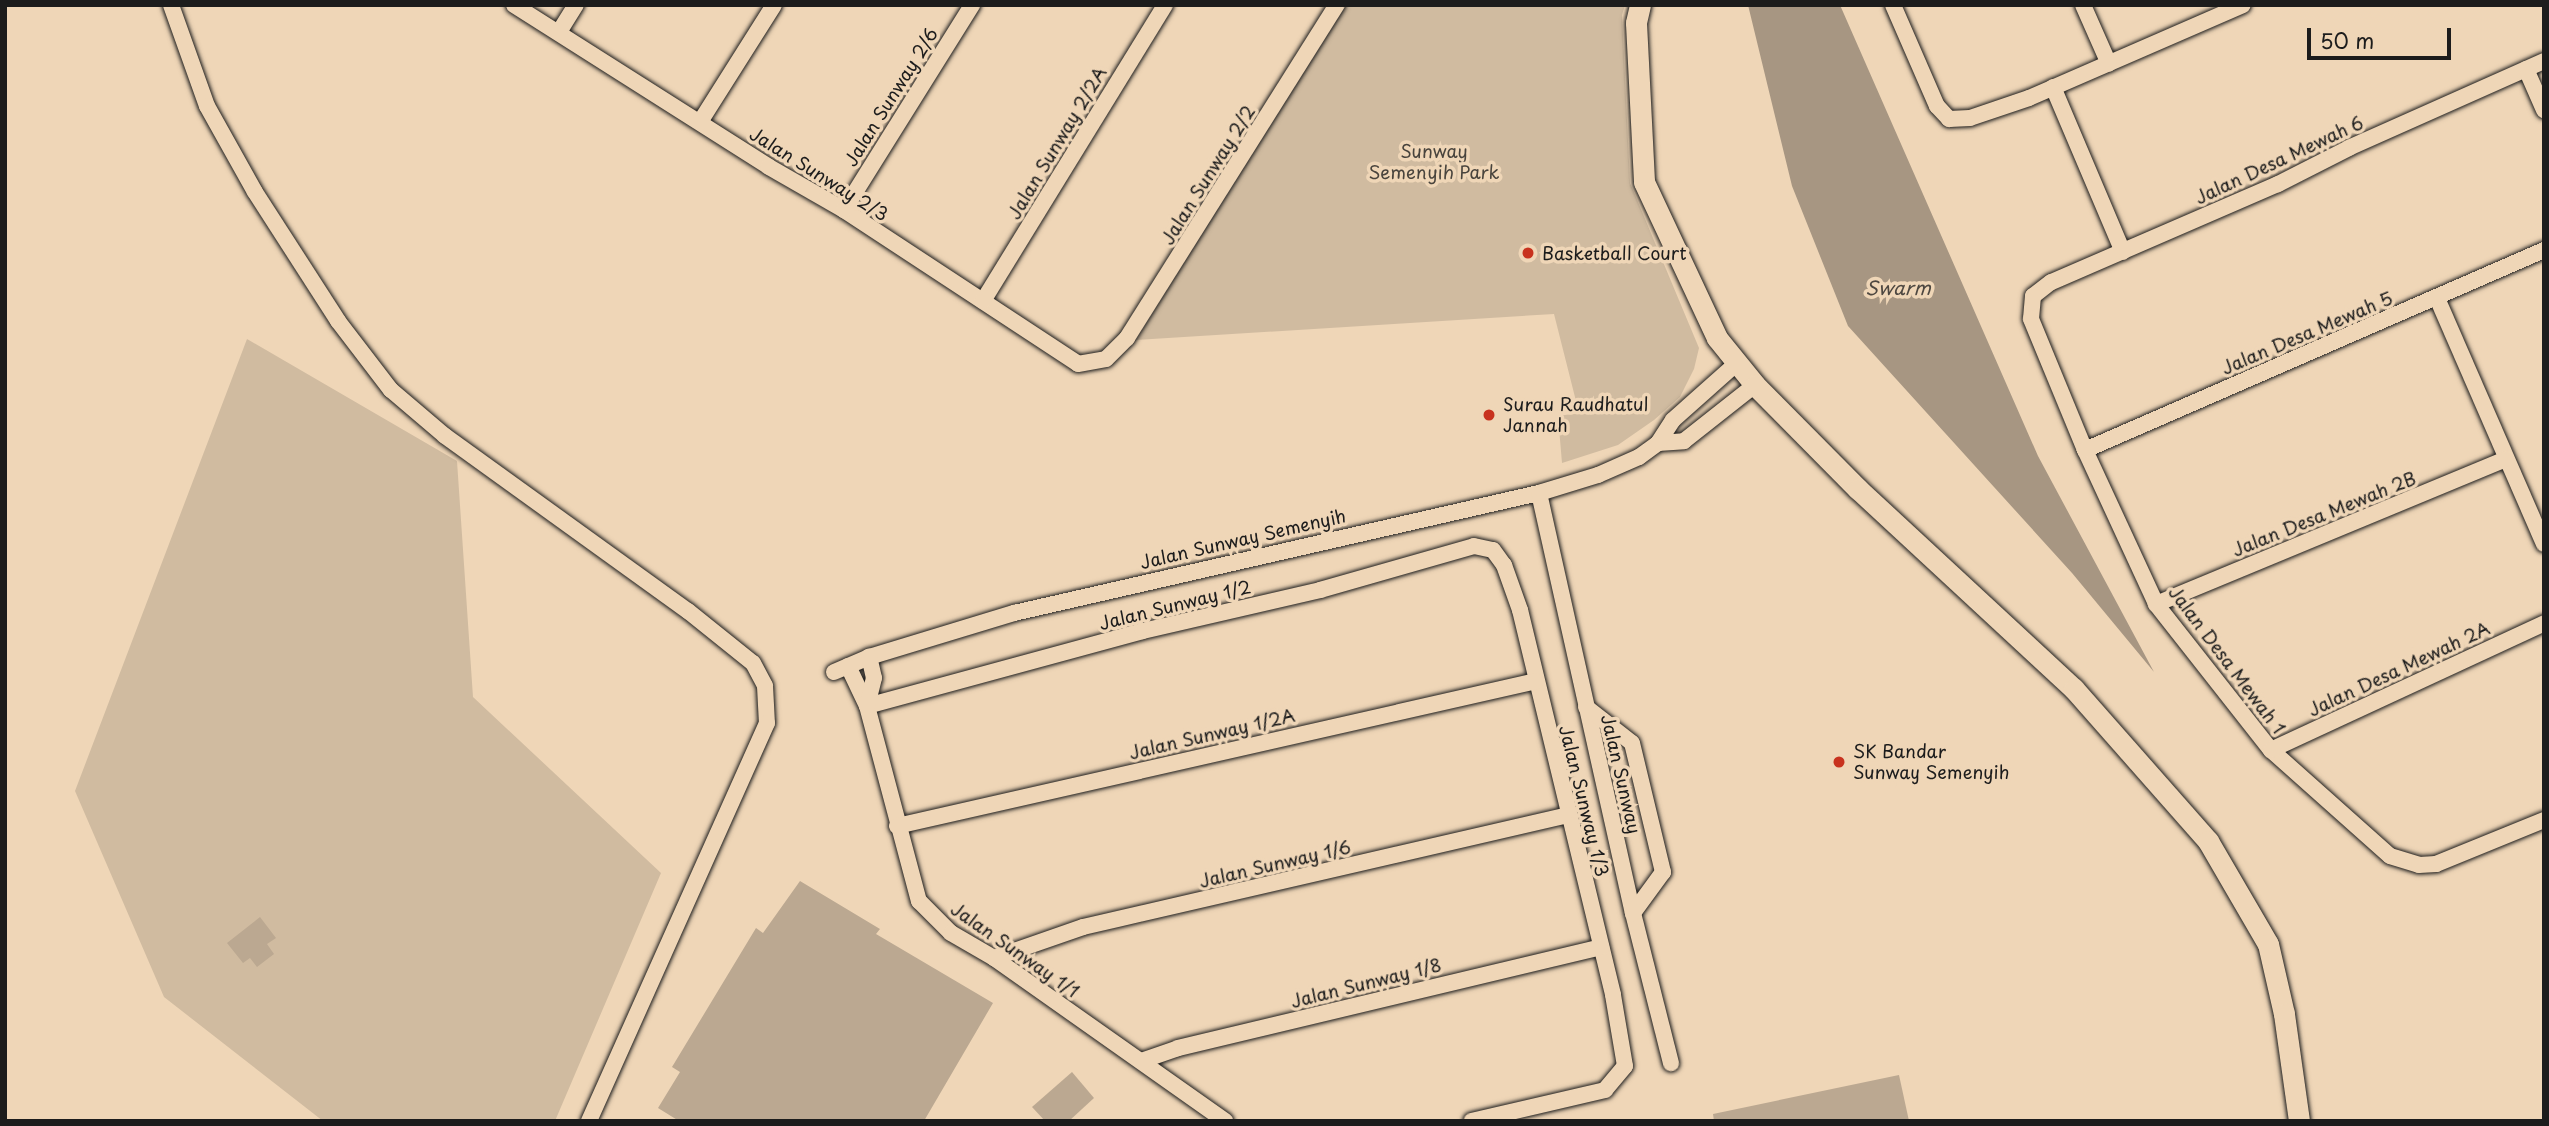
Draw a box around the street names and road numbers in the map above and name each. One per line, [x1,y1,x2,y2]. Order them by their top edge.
street label: Jalan Sunway 2/6 [840,24,942,170]
street label: Jalan Sunway 2/2A [1003,63,1111,223]
street label: Jalan Sunway 2/2 [1156,101,1260,249]
street label: Jalan Desa Mewah 6 [2190,111,2368,209]
street label: Jalan Sunway 2/3 [745,122,893,226]
street label: Jalan Desa Mewah 5 [2218,287,2396,379]
street label: Jalan Desa Mewah 2B [2228,467,2420,561]
street label: Jalan Sunway Semenyih [1137,505,1349,573]
street label: Jalan Sunway 1/2 [1097,576,1253,634]
street label: Jalan Desa Mewah 1 [2164,581,2290,739]
street label: Jalan Desa Mewah 2A [2304,617,2494,721]
street label: Jalan Sunway 1/2A [1127,704,1297,764]
street label: Jalan Sunway [1597,712,1645,836]
street label: Jalan Sunway 1/3 [1555,723,1613,879]
street label: Jalan Sunway 1/6 [1197,836,1353,892]
street label: Jalan Sunway 1/1 [947,898,1083,1002]
street label: Jalan Sunway 1/8 [1288,954,1444,1012]

